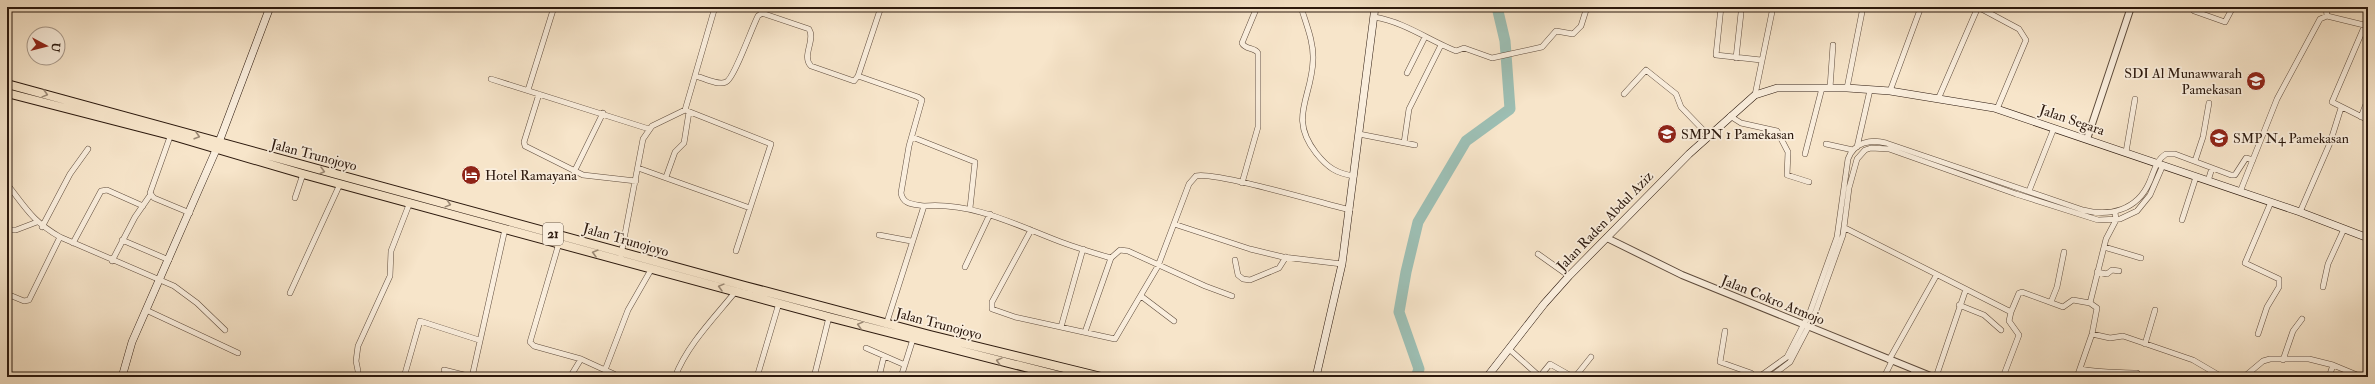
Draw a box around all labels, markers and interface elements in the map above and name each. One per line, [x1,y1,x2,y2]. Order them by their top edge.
north arrow [26,26,66,66]
text: U [48,42,62,53]
place label: SDI Al Munawwarah Pamekasan [2124,65,2243,98]
school or university icon: SDI Al Munawwarah Pamekasan [2245,70,2267,92]
one-way arrow [41,89,48,98]
street label: Jalan Segara [2036,101,2107,139]
school or university icon: SMPN 1 Pamekasan [1656,123,1678,145]
place label: SMPN 1 Pamekasan [1681,126,1794,143]
school or university icon: SMP N4 Pamekasan [2208,127,2230,149]
place label: SMP N4 Pamekasan [2233,130,2349,147]
one-way arrow [193,131,200,140]
street label: Jalan Trunojoyo [268,135,359,176]
hotel icon: Hotel Ramayana [460,164,482,186]
one-way arrow [318,166,325,175]
place label: Hotel Ramayana [485,167,577,185]
street label: Jalan Raden Abdul Aziz [1552,167,1657,275]
one-way arrow [444,199,451,208]
street label: Jalan Trunojoyo [580,219,671,261]
road number: 21 [543,223,563,245]
one-way arrow [592,249,599,258]
street label: Jalan Cokro Atmojo [1718,271,1827,329]
one-way arrow [718,283,725,292]
street label: Jalan Trunojoyo [893,304,984,345]
one-way arrow [856,321,863,330]
one-way arrow [996,357,1003,366]

